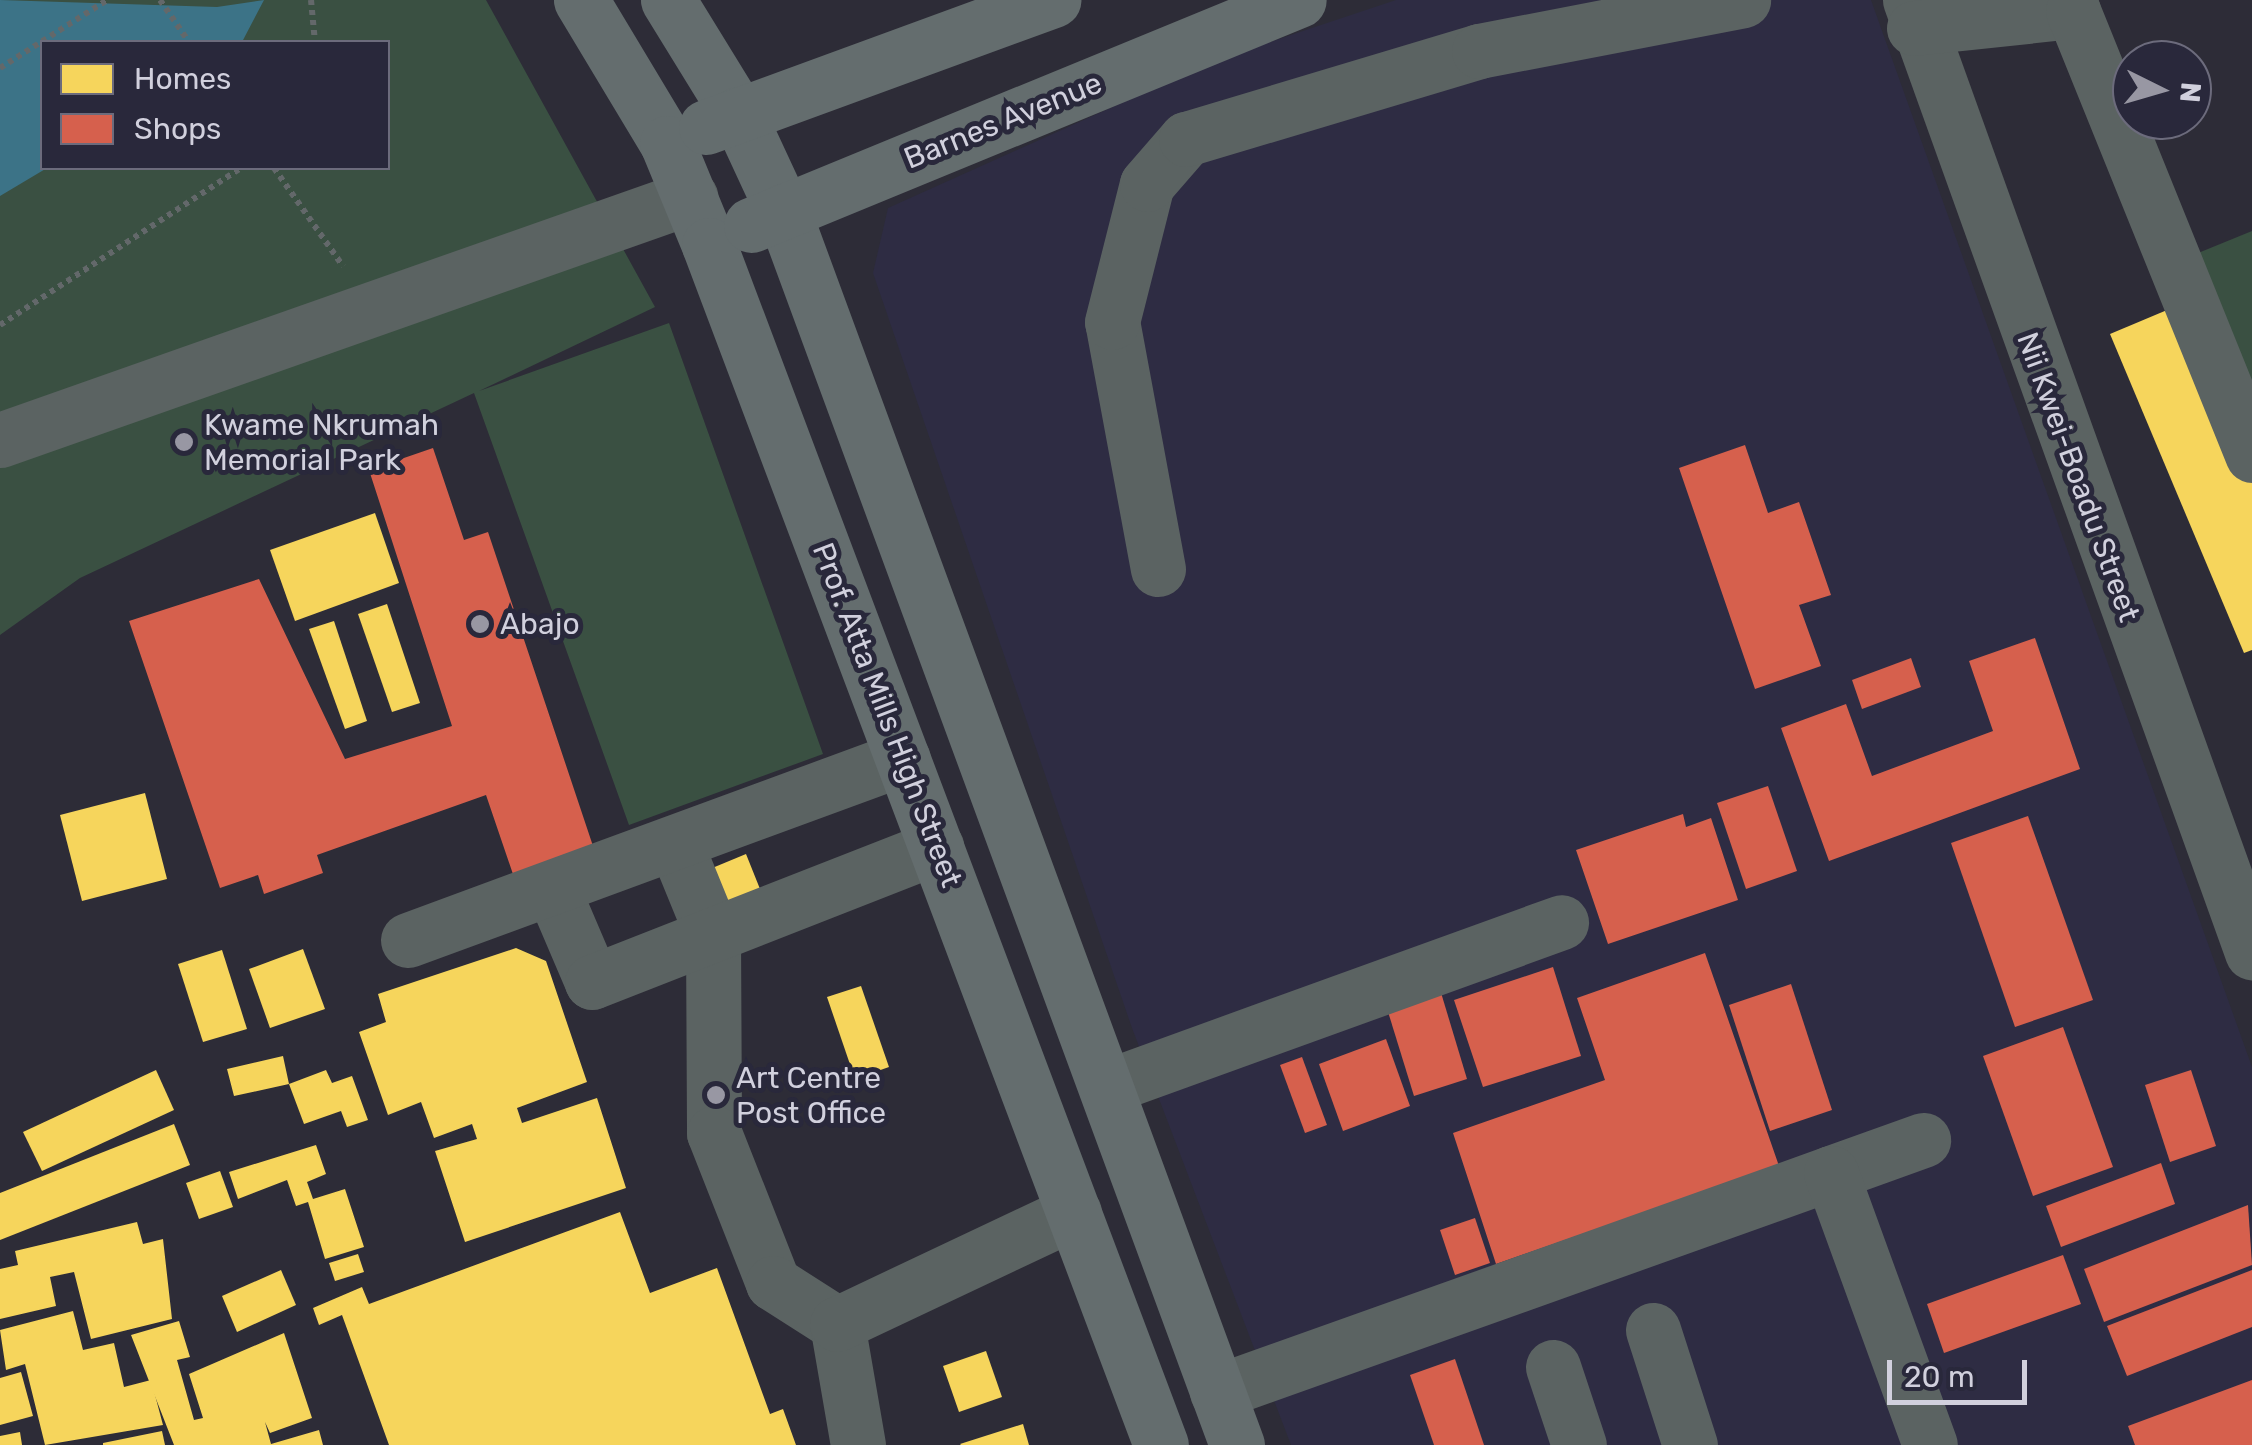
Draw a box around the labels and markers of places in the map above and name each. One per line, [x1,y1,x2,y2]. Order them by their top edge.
place label: Kwame Nkrumah Memorial Park [204,407,439,478]
marker: Kwame Nkrumah Memorial Park [173,431,195,453]
place label: Abajo [500,606,580,642]
marker: Abajo [469,613,491,635]
place label: Art Centre Post Office [736,1060,886,1130]
marker: Art Centre Post Office [705,1084,727,1106]

